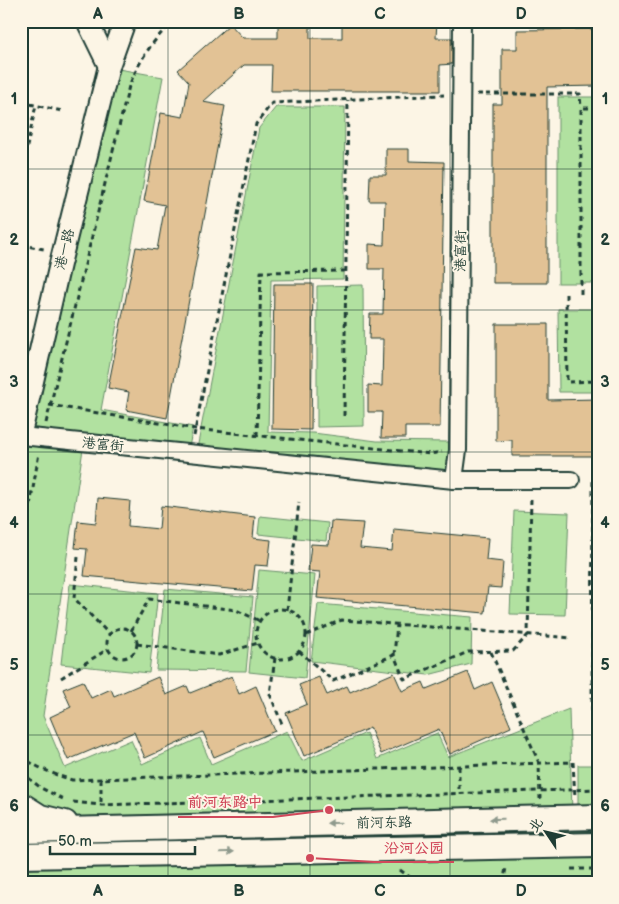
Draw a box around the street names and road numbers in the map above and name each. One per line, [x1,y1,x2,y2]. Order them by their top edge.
street label: 港一路 [51,227,78,272]
street label: 港富街 [452,230,469,272]
street label: 港富街 [81,434,125,455]
street label: 前河东路 [356,814,412,831]

